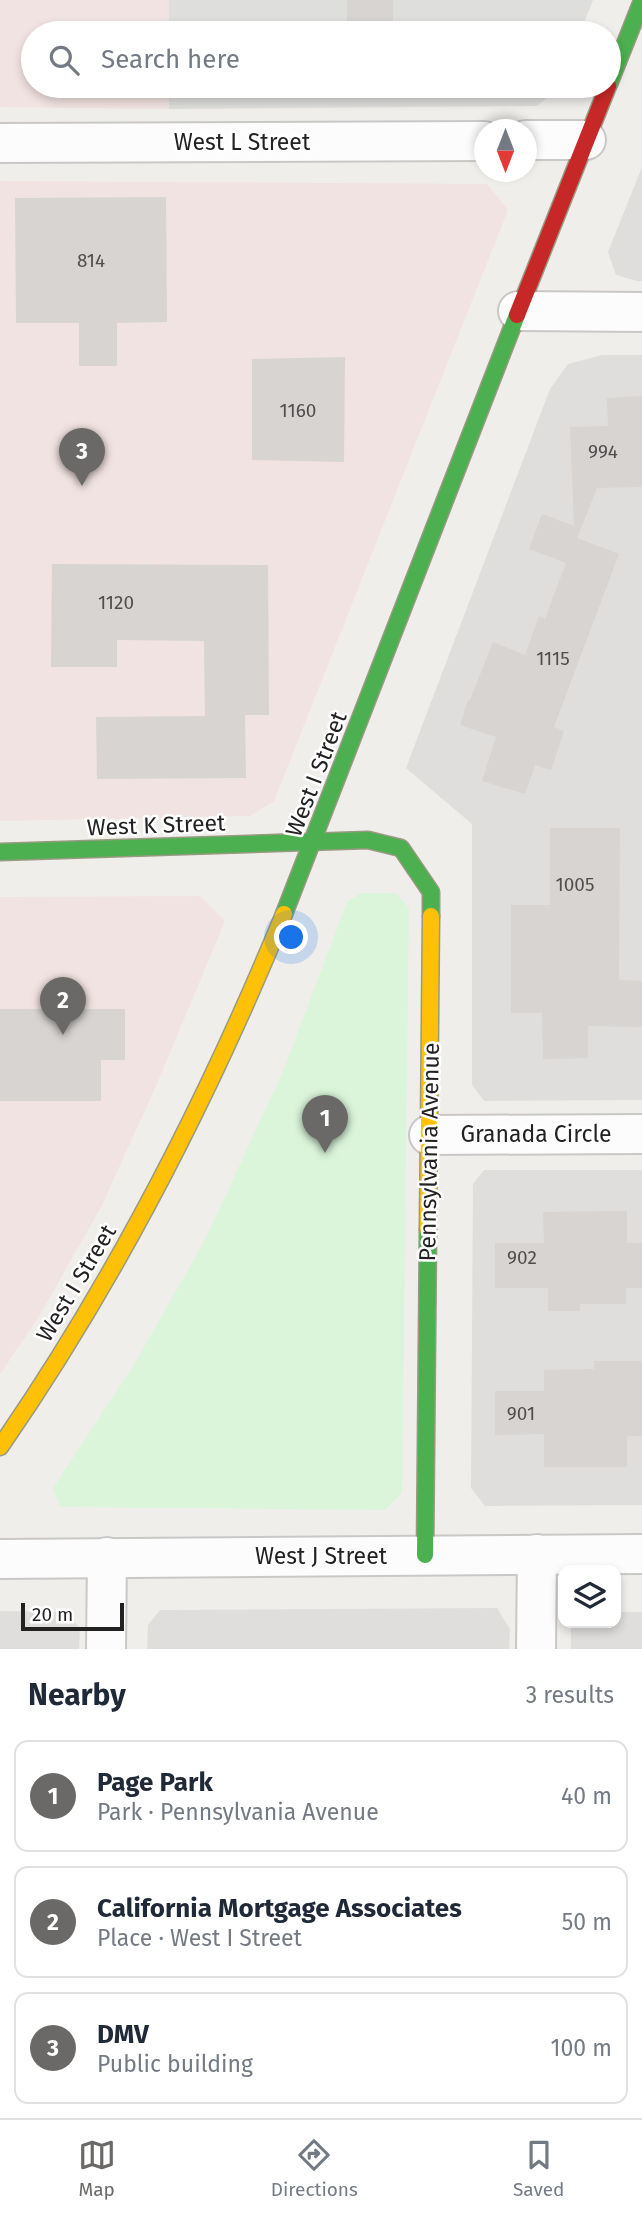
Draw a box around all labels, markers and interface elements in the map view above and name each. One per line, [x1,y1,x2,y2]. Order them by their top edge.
search box [21,21,621,98]
icon: search [45,41,83,79]
text: Search here [101,44,240,75]
north arrow [474,119,537,182]
street label: West L Street [174,128,311,156]
house number: 814 [77,249,105,272]
house number: 1160 [280,399,316,422]
pin: 3 [59,428,105,486]
house number: 994 [588,440,618,463]
house number: 1120 [98,591,134,614]
house number: 1115 [536,647,570,670]
street label: West I Street [279,707,353,841]
street label: West K Street [86,809,226,841]
house number: 1005 [556,873,594,896]
your location [274,920,308,954]
pin: 2 [40,977,86,1035]
street label: Pennsylvania Avenue [413,1042,445,1262]
pin: 1 [302,1095,348,1153]
street label: Granada Circle [460,1120,612,1148]
street label: West I Street [30,1219,122,1347]
house number: 902 [507,1246,537,1269]
house number: 901 [507,1402,535,1425]
street label: West J Street [255,1542,388,1570]
map controls [558,1565,621,1628]
button: layers [558,1565,621,1628]
scale bar [21,1600,124,1632]
text: 20 m [32,1603,73,1626]
text: Nearby [28,1677,126,1713]
text: 3 results [526,1681,614,1709]
text: Page Park [97,1767,213,1798]
text: 1 [48,1782,58,1810]
text: 40 m [561,1782,612,1810]
text: Park · Pennsylvania Avenue [97,1798,379,1826]
text: California Mortgage Associates [97,1893,462,1924]
text: 2 [47,1908,59,1936]
text: 50 m [562,1908,612,1936]
text: Place · West I Street [97,1924,302,1952]
text: DMV [97,2019,149,2050]
text: 3 [47,2034,59,2062]
text: 100 m [551,2034,612,2062]
text: Public building [97,2050,253,2078]
tab: Map [78,2136,116,2201]
tab: Directions [271,2136,358,2201]
tab: Saved [513,2136,564,2201]

